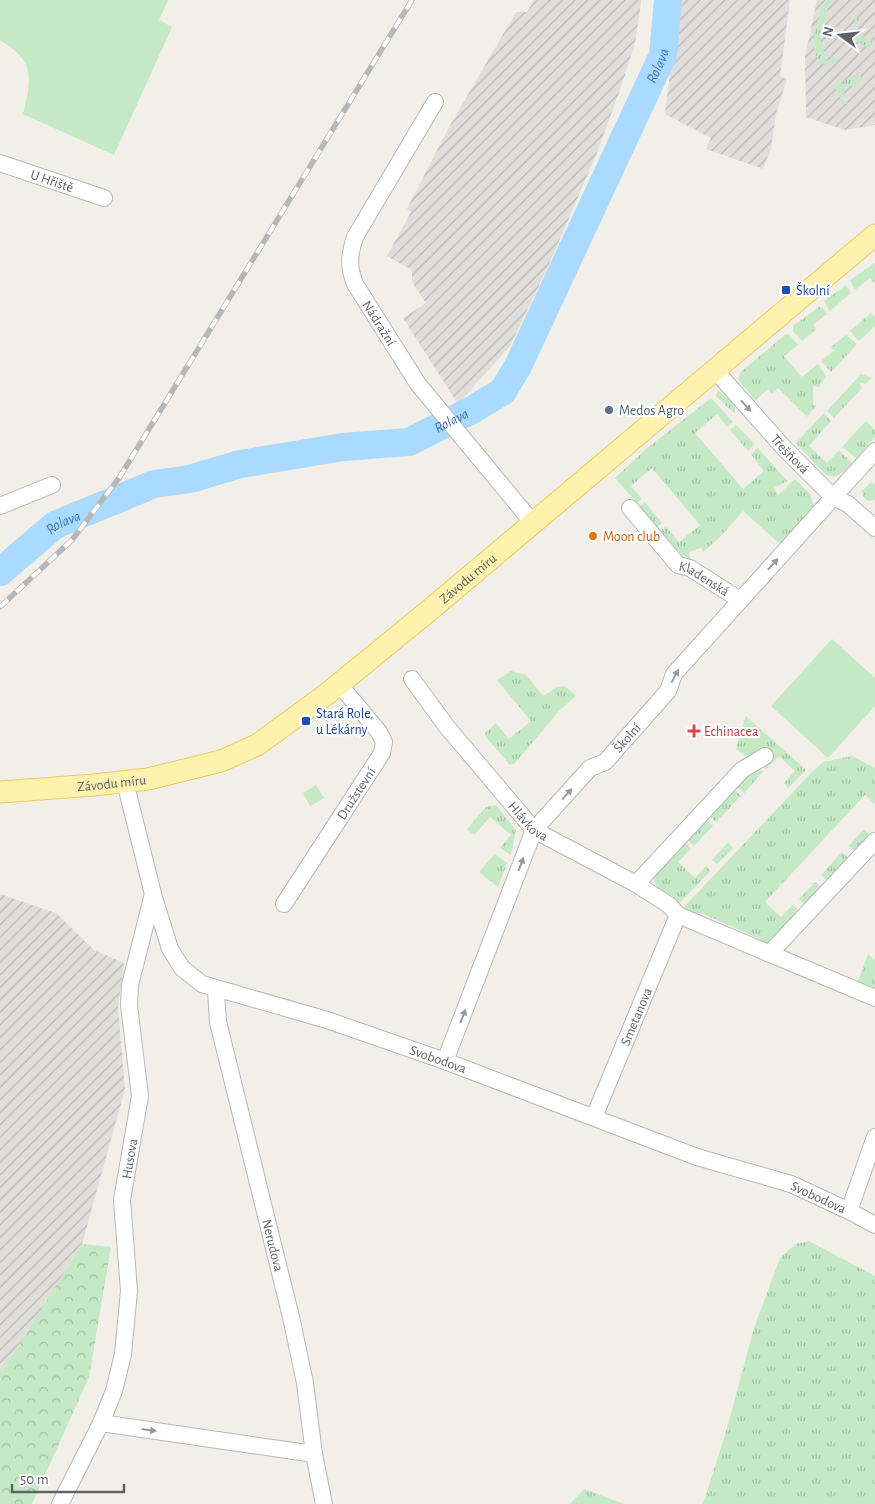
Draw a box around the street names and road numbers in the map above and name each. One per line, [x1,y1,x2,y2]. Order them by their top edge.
street label: U Hřiště [29,168,75,195]
street label: Nádražní [359,298,398,349]
street label: Třešňová [768,432,812,477]
street label: Závodu míru [437,551,499,607]
street label: Kladenská [677,559,732,599]
street label: Školní [610,720,644,755]
street label: Družstevní [335,765,379,822]
street label: Závodu míru [77,773,147,794]
street label: Hlávkova [505,799,550,844]
street label: Smetanova [619,985,655,1048]
street label: Svobodova [408,1043,469,1077]
street label: Husova [120,1137,141,1180]
street label: Svobodova [788,1179,848,1217]
street label: Nerudova [259,1218,286,1274]

